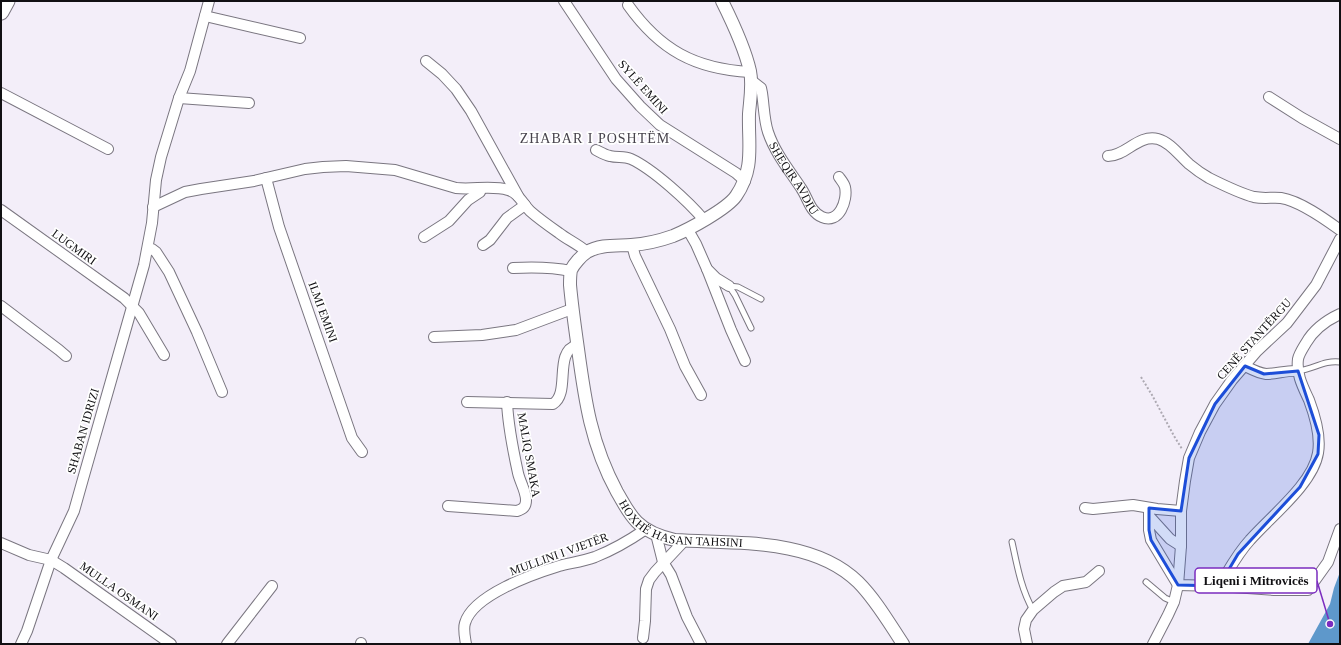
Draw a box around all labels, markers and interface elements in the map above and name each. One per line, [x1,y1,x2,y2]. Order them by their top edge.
street label: SYLË EMINI [615,57,671,117]
district label: ZHABAR I POSHTËM [520,130,670,146]
street label: SHEQIR AVDIU [766,140,821,218]
street label: LUGMIRI [49,226,99,268]
street label: ILMI EMINI [306,280,340,344]
street label: CENË STANTËRGU [1214,295,1294,383]
street label: SHABAN IDRIZI [64,387,102,475]
street label: MALIQ SMAKA [515,412,543,499]
street label: HOXHË HASAN TAHSINI [616,497,743,550]
street label: MULLINI I VJETËR [508,530,610,578]
street label: MULLA OSMANI [77,559,161,623]
callout: Liqeni i Mitrovicës [1195,568,1317,593]
text: Liqeni i Mitrovicës [1203,573,1309,588]

